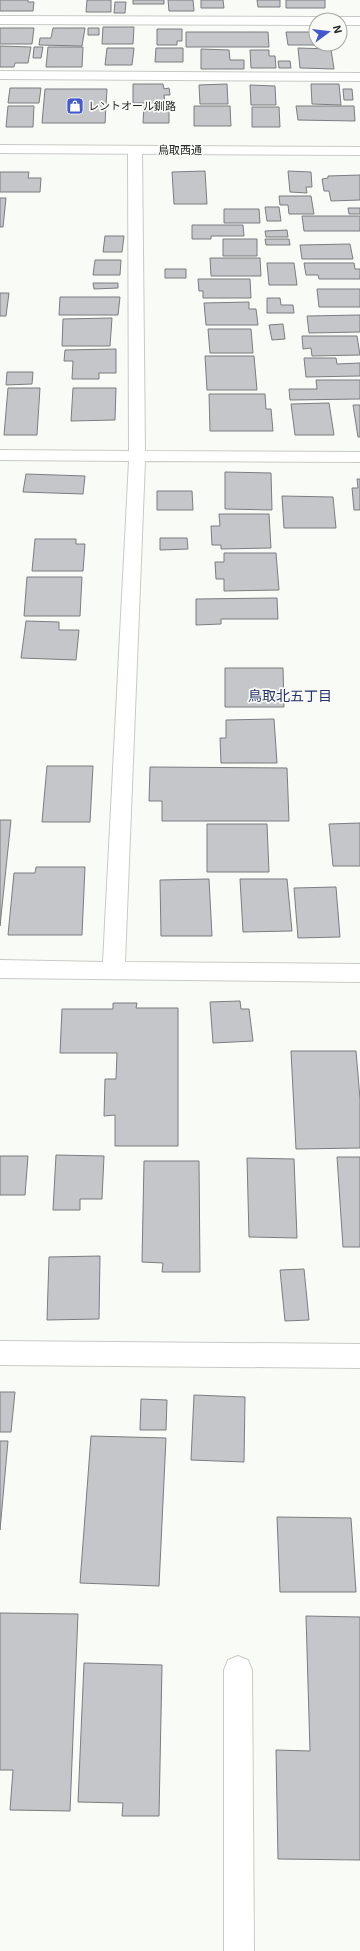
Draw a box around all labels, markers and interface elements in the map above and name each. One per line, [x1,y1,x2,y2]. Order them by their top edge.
north arrow [308,12,348,52]
text: N [331,24,345,35]
shop icon: レントオール釧路 [65,96,85,116]
place label: レントオール釧路 [88,99,176,112]
street label: 鳥取西通 [158,143,202,156]
district label: 鳥取北五丁目 [248,687,332,704]

